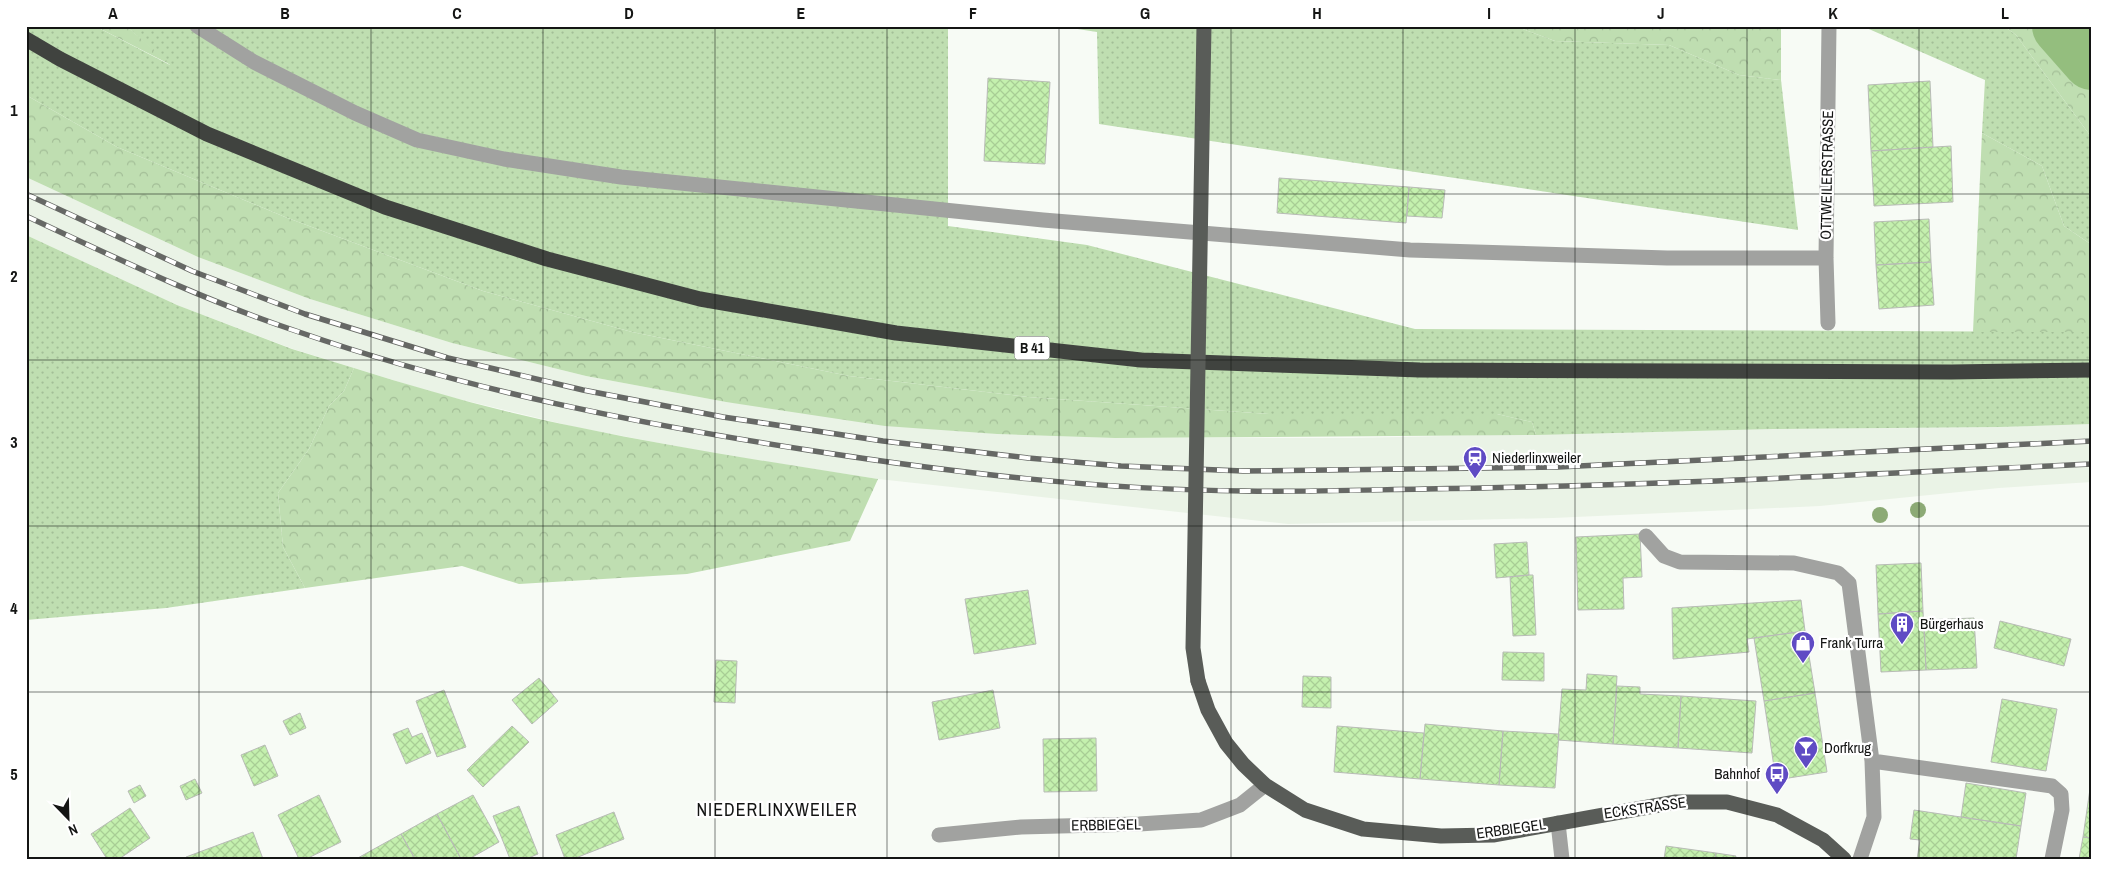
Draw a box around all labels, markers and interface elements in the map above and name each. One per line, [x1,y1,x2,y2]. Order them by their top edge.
text: A [108,2,118,24]
text: B [280,2,290,24]
text: C [452,2,462,24]
text: D [624,2,634,24]
text: E [797,2,806,24]
text: F [969,2,977,24]
text: G [1140,2,1150,24]
text: H [1312,2,1322,24]
text: I [1487,2,1491,24]
text: J [1657,2,1665,24]
text: K [1828,2,1838,24]
text: L [2001,2,2009,24]
text: 1 [10,99,18,121]
street label: OTTWEILERSTRASSE [1815,110,1838,240]
text: 2 [10,265,18,287]
road number: B 41 [1014,336,1050,359]
text: 3 [10,431,18,453]
station icon: Niederlinxweiler [1462,445,1488,479]
place label: Niederlinxweiler [1492,447,1581,468]
text: 4 [10,597,18,619]
building icon: Bürgerhaus [1889,611,1915,645]
place label: Bürgerhaus [1920,613,1984,634]
shop icon: Frank Turra [1790,630,1816,664]
place label: Frank Turra [1820,632,1883,653]
bar icon: Dorfkrug [1793,735,1819,769]
place label: Dorfkrug [1824,737,1871,758]
bus stop icon: Bahnhof [1764,761,1790,795]
text: 5 [10,763,18,785]
place label: Bahnhof [1714,763,1761,784]
street label: ECKSTRASSE [1603,791,1687,824]
north arrow [42,792,92,842]
district label: NIEDERLINXWEILER [696,797,858,822]
street label: ERBBIEGEL [1071,813,1141,836]
street label: ERBBIEGEL [1475,813,1547,844]
text: N [66,820,80,840]

